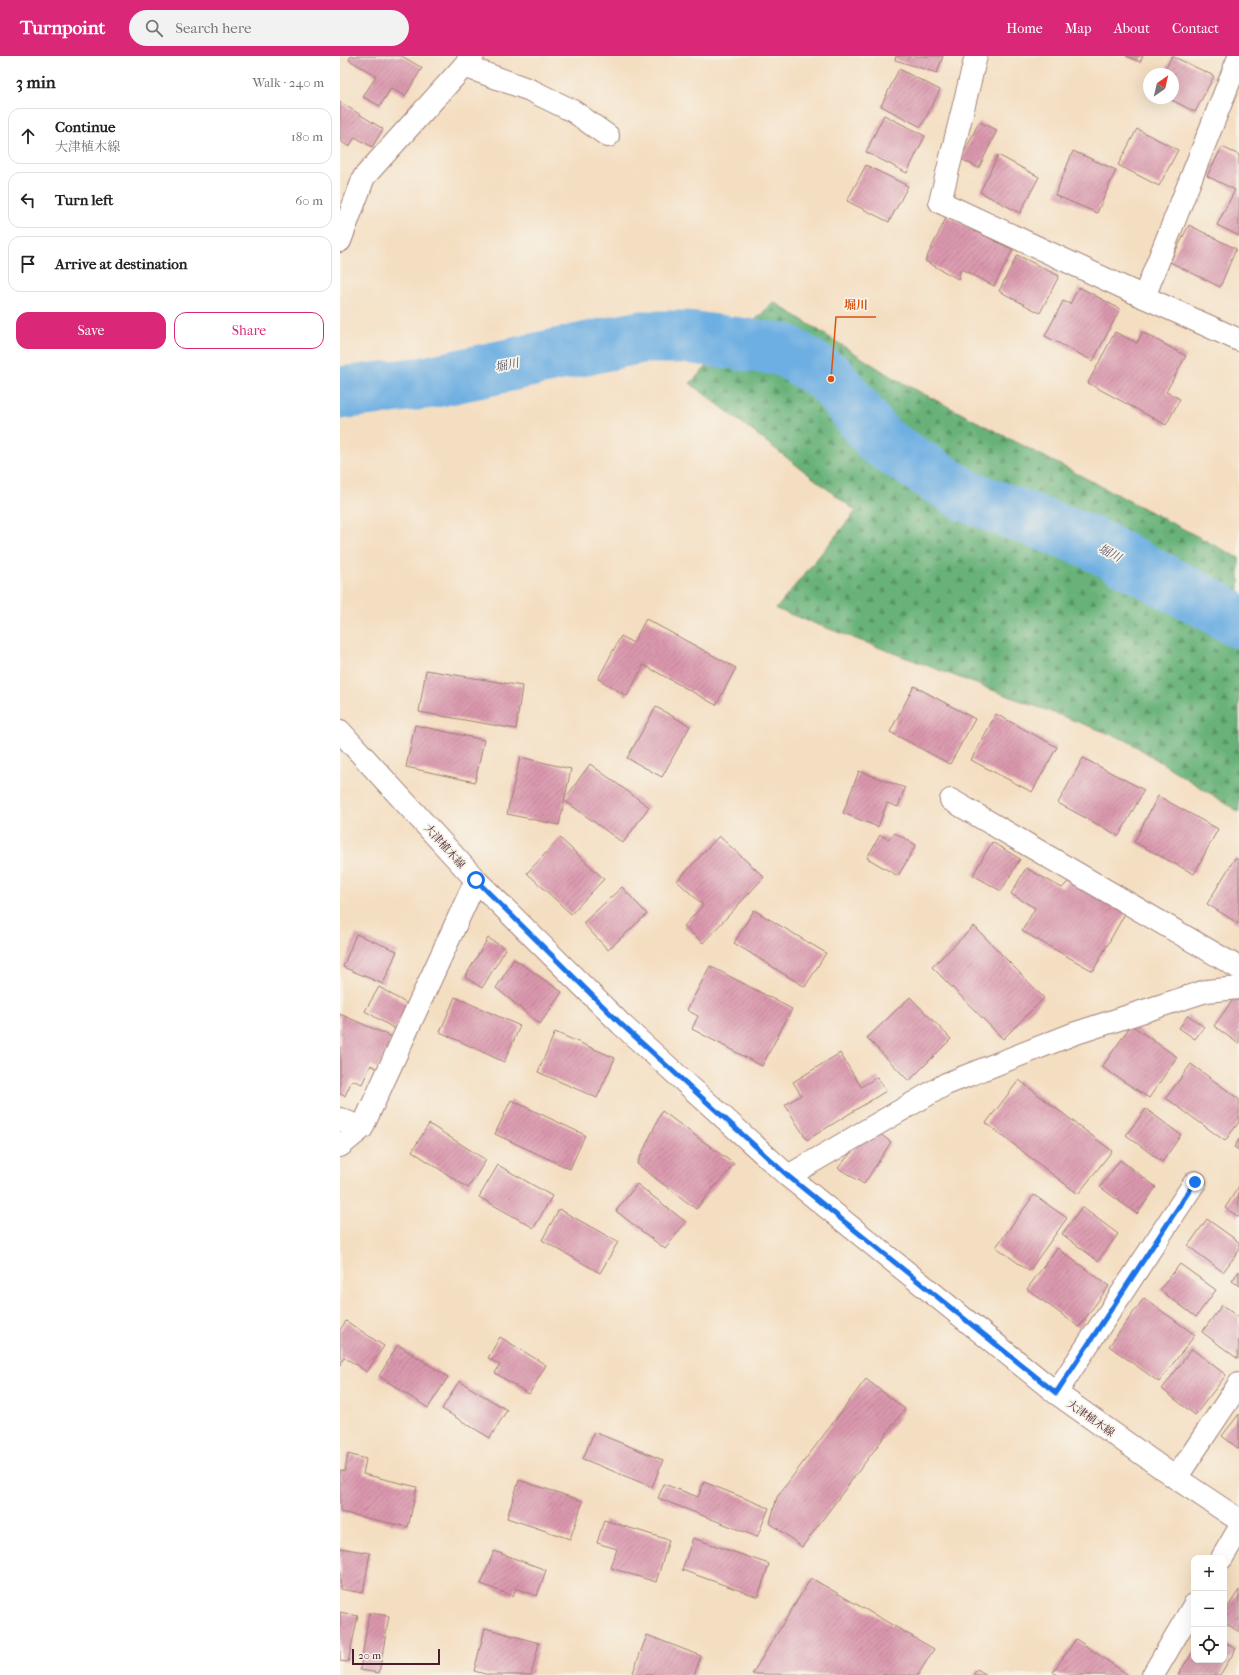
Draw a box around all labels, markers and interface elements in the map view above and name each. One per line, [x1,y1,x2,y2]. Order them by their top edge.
search box [129,10,409,46]
text: Turnpoint [20,17,105,39]
icon: search [143,17,165,39]
text: Search here [175,19,251,37]
text: Home [1006,20,1043,37]
text: Map [1065,20,1092,37]
text: About [1114,20,1150,37]
text: Contact [1172,20,1219,37]
north arrow [1143,68,1179,104]
text: 3 min [16,72,56,92]
text: Walk · 240 m [252,75,324,90]
text: Continue [55,118,115,136]
icon: ahead [17,125,39,147]
text: 180 m [291,129,323,144]
text: 大津植木線 [55,139,120,154]
icon: left [17,189,39,211]
text: Turn left [55,191,113,209]
text: 60 m [295,193,323,208]
icon: arrive [17,253,39,275]
text: Arrive at destination [55,255,187,273]
callout: 堀川 [836,293,876,317]
text: 堀川 [844,298,868,312]
button: Save [16,312,166,349]
button: Share [174,312,324,349]
water label: 堀川 [494,355,522,374]
water label: 堀川 [1096,541,1126,566]
street label: 大津植木線 [421,822,468,871]
route start [467,871,485,889]
route end [1186,1173,1204,1191]
street label: 大津植木線 [1064,1397,1117,1440]
map controls [1191,1555,1227,1663]
button: + [1191,1555,1227,1591]
button: − [1191,1591,1227,1627]
button: locate [1191,1627,1227,1663]
scale bar [352,1647,440,1666]
text: 20 m [358,1649,381,1662]

